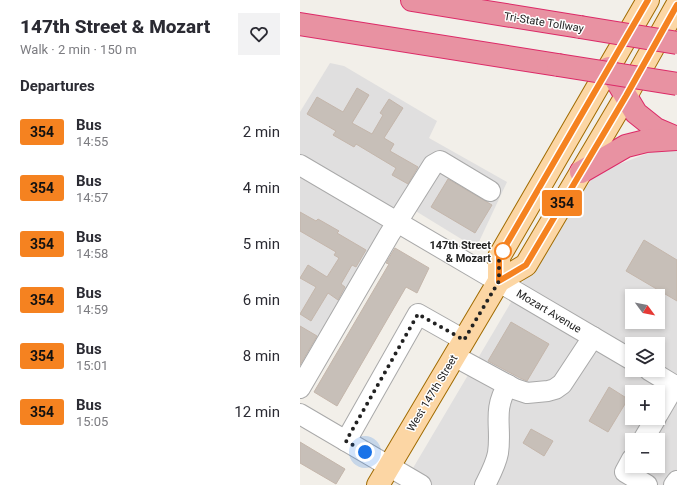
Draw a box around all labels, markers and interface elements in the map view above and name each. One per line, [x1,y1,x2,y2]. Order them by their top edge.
street label: Tri-State Tollway [503,10,586,35]
button: heart [238,13,280,55]
text: 147th Street & Mozart [20,15,210,38]
text: Walk · 2 min · 150 m [20,42,137,57]
text: Departures [20,77,95,95]
text: Bus [76,116,102,134]
text: 2 min [243,123,280,141]
text: 354 [30,124,54,140]
text: 14:55 [76,134,108,149]
text: Bus [76,172,102,190]
text: 4 min [243,179,280,197]
text: 354 [30,180,54,196]
text: 14:57 [76,190,108,205]
line badge: 354 [539,190,585,216]
text: 354 [550,195,574,211]
text: Bus [76,228,102,246]
text: 5 min [243,235,280,253]
text: 354 [30,236,54,252]
place label: 147th Street & Mozart [429,239,491,265]
marker: 147th Street & Mozart [494,242,512,260]
text: 14:58 [76,246,108,261]
text: Bus [76,284,102,302]
street label: Mozart Avenue [514,287,584,336]
north arrow [625,289,665,329]
map controls [625,289,665,473]
text: 6 min [243,291,280,309]
text: 354 [30,292,54,308]
text: 14:59 [76,302,108,317]
button: layers [625,337,665,377]
text: Bus [76,340,102,358]
text: 8 min [243,347,280,365]
text: 354 [30,348,54,364]
street label: West 147th Street [404,352,461,434]
text: 15:01 [76,358,108,373]
button: + [625,385,665,425]
text: Bus [76,396,102,414]
text: 12 min [234,403,280,421]
text: 354 [30,404,54,420]
text: 15:05 [76,414,108,429]
button: − [625,433,665,473]
your location [355,442,375,462]

